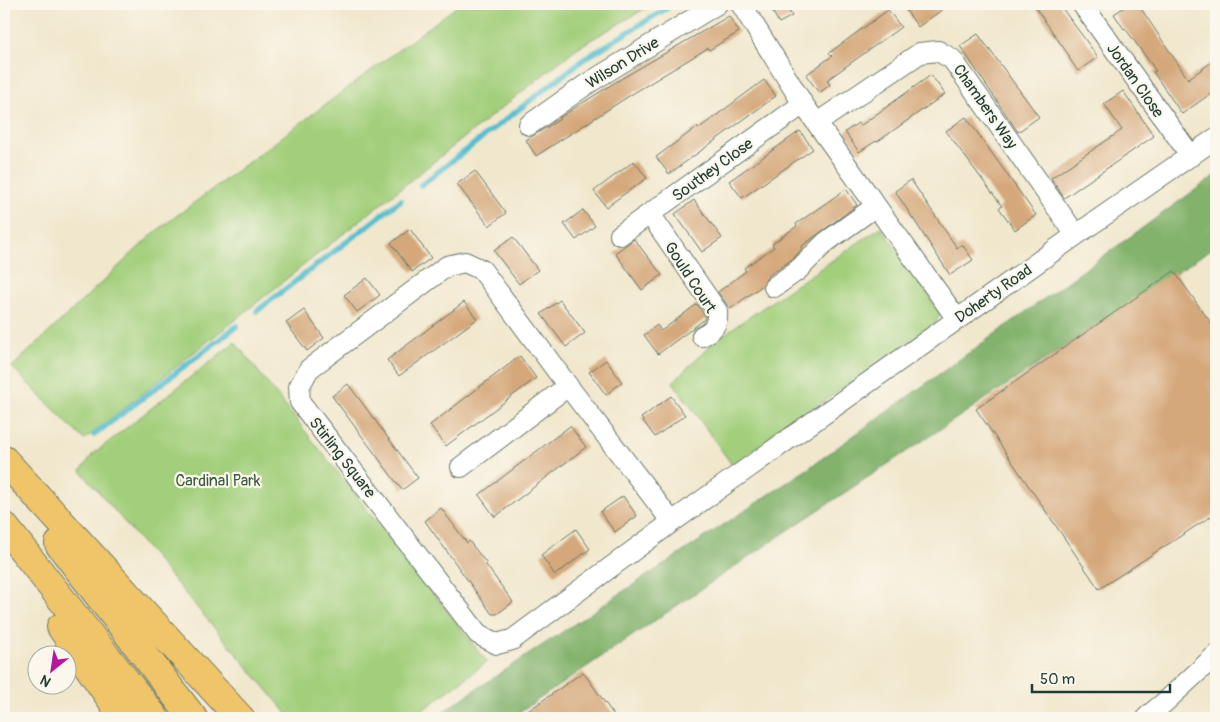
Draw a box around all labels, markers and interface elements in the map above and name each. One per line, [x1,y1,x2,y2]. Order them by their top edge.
street label: Wilson Drive [582,32,663,93]
street label: Jordan Close [1102,39,1168,122]
street label: Chambers Way [949,60,1022,153]
street label: Southey Close [668,134,757,206]
street label: Gould Court [660,238,721,317]
street label: Doherty Road [951,260,1036,328]
street label: Stirling Square [304,413,380,502]
park label: Cardinal Park [175,471,261,491]
north arrow [28,644,78,694]
scale bar [1032,662,1170,694]
text: 50 m [1040,670,1075,689]
text: N [37,671,54,691]

